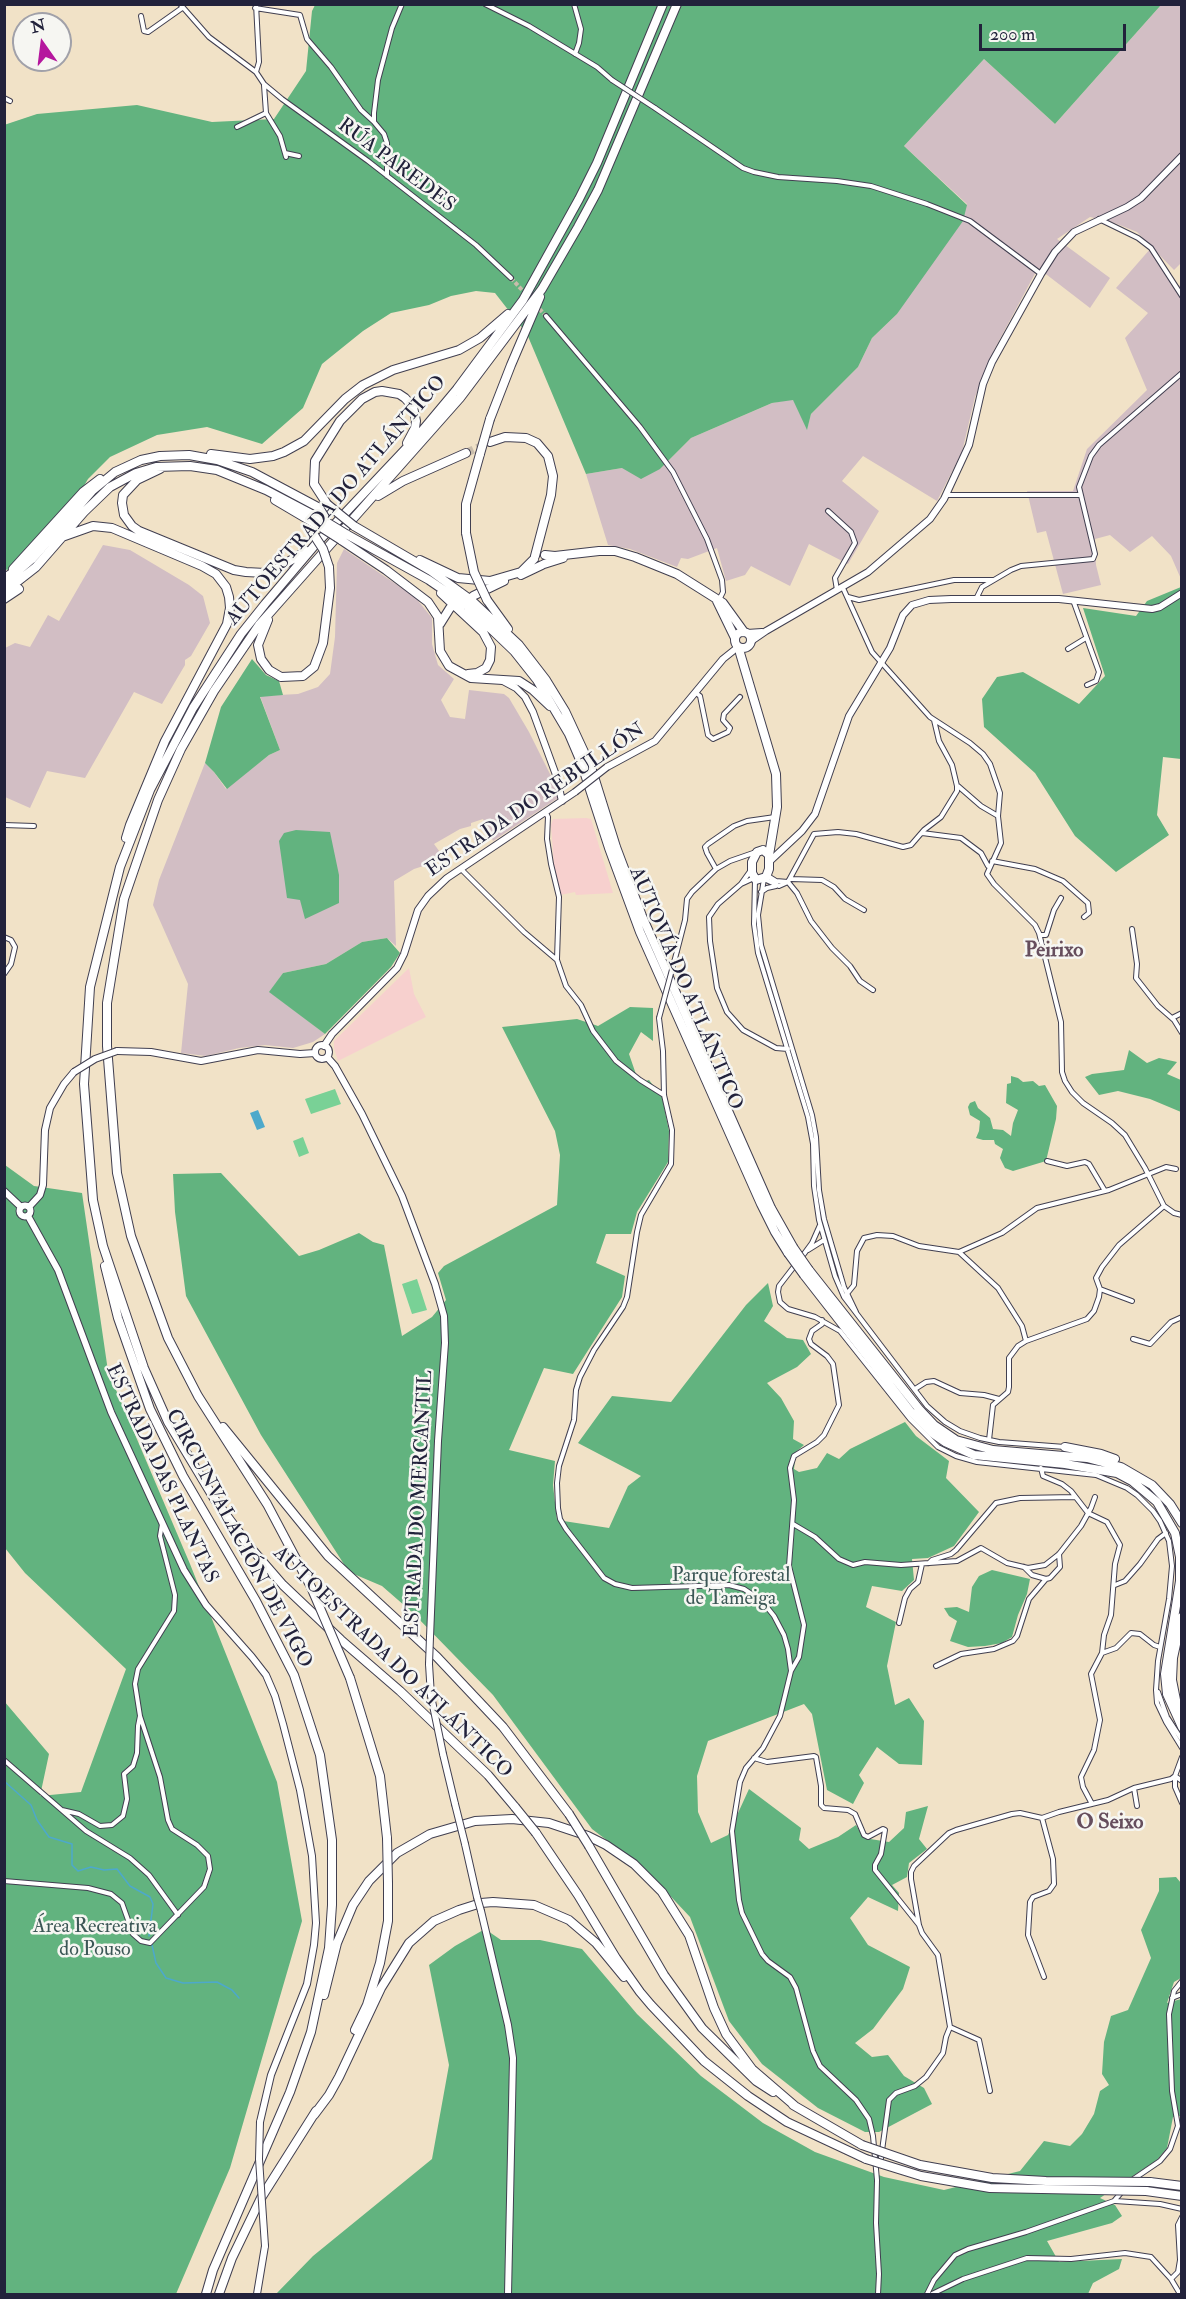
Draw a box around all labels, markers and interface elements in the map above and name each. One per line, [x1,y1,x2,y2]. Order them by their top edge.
north arrow [12,12,72,72]
scale bar [982,12,1129,50]
text: N [29,15,47,38]
text: 200 m [990,23,1035,46]
street label: RÚA PAREDES [332,114,460,218]
street label: AUTOESTRADA DO ATLÁNTICO [222,371,452,631]
street label: ESTRADA DO REBULLÓN [422,719,650,883]
street label: AUTOVÍA DO ATLÁNTICO [623,864,747,1114]
district label: Peirixo [1025,938,1083,964]
street label: ESTRADA DAS PLANTAS [99,1360,223,1588]
street label: ESTRADA DO MERCANTIL [401,1370,439,1638]
street label: CIRCUNVALACIÓN DE VIGO [159,1406,317,1672]
street label: AUTOESTRADA DO ATLÁNTICO [267,1542,517,1784]
park label: Parque forestal de Tameiga [672,1565,790,1612]
district label: O Seixo [1077,1810,1143,1836]
park label: Área Recreativa do Pouso [33,1916,157,1963]

